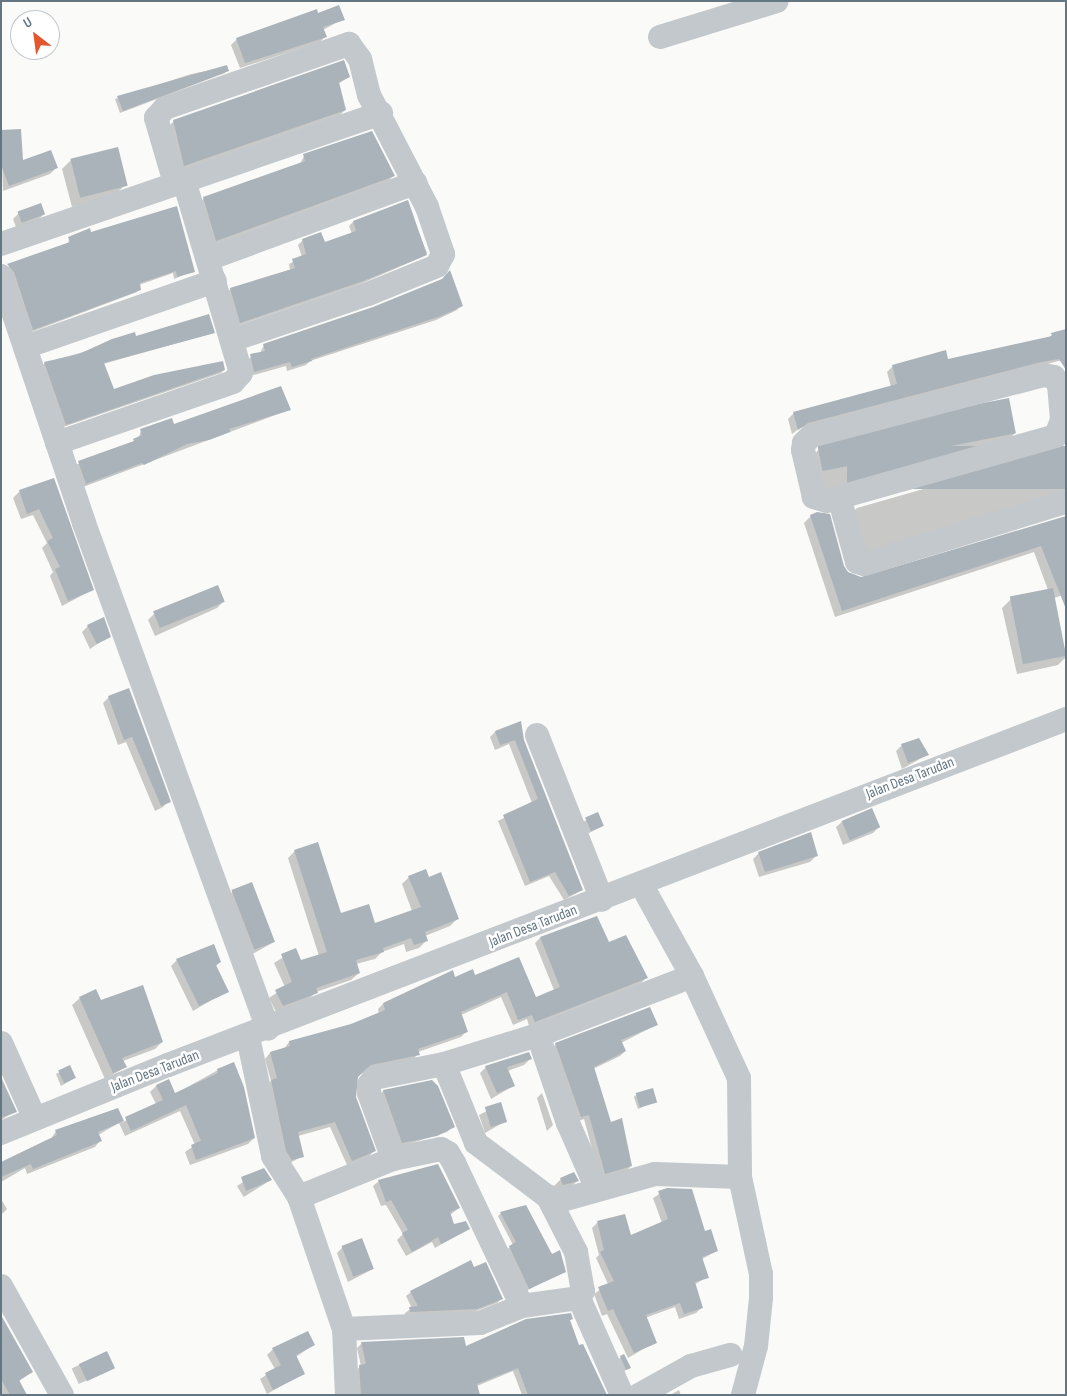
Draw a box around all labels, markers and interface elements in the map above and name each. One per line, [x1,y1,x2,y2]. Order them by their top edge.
north arrow [10,10,60,60]
text: U [20,13,35,32]
street label: Jalan Desa Tarudan [863,753,957,803]
street label: Jalan Desa Tarudan [486,901,580,951]
street label: Jalan Desa Tarudan [108,1046,202,1096]

